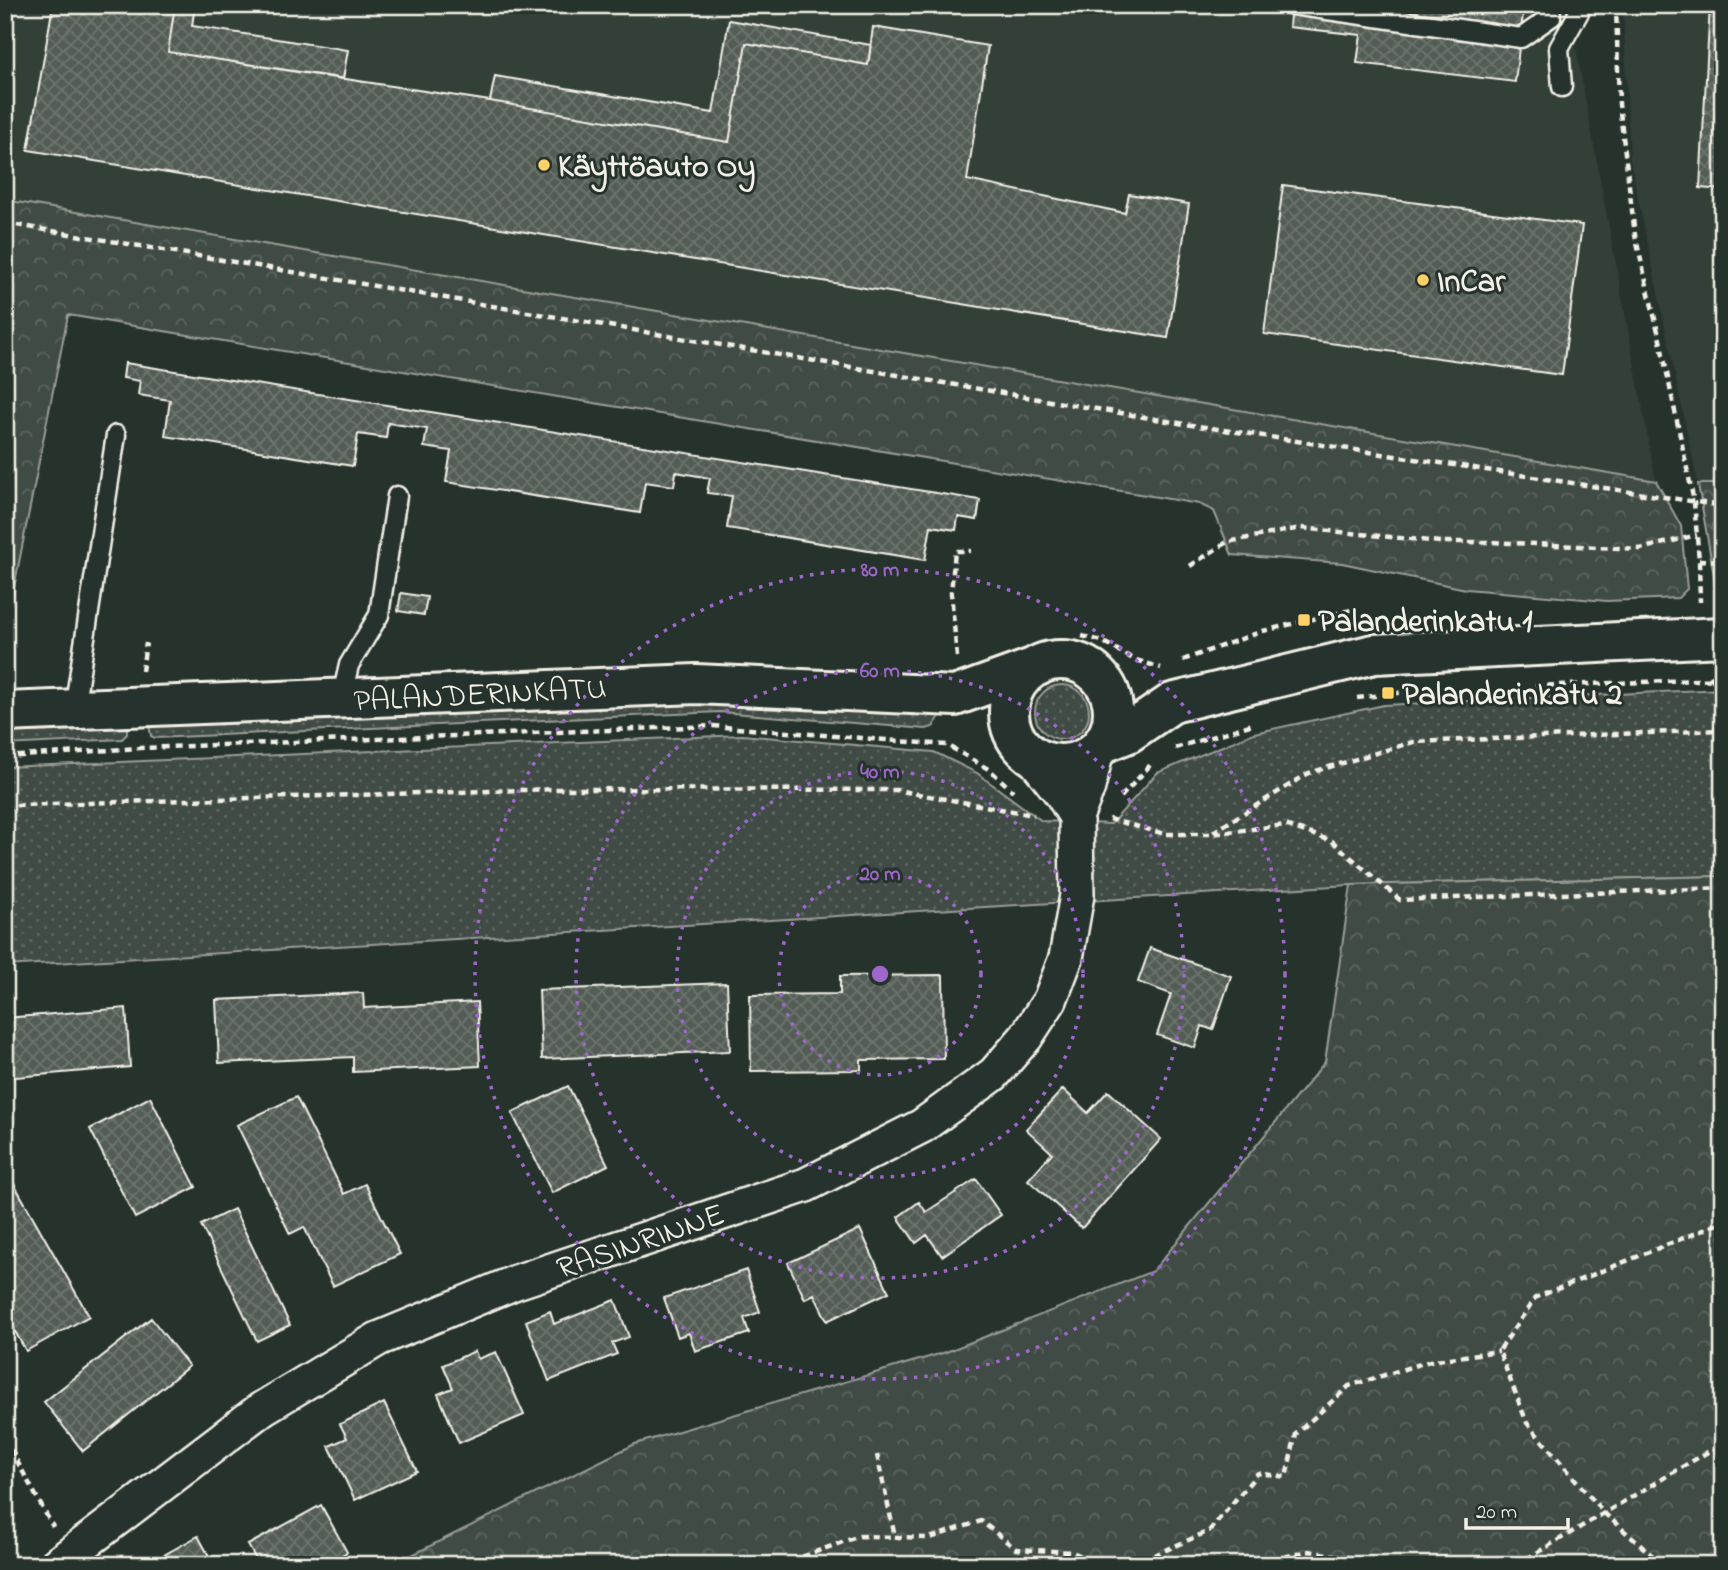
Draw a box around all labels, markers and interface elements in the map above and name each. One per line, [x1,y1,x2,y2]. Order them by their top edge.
place label: Käyttöauto Oy [558,145,756,193]
marker: Käyttöauto Oy [536,157,552,173]
place label: InCar [1437,260,1506,307]
marker: InCar [1415,272,1431,288]
text: 80 m [860,556,899,586]
place label: Palanderinkatu 1 [1318,600,1533,647]
marker: Palanderinkatu 1 [1296,612,1312,628]
text: 60 m [860,657,900,687]
street label: PALANDERINKATU [353,666,608,727]
place label: Palanderinkatu 2 [1402,673,1622,720]
marker: Palanderinkatu 2 [1380,685,1396,701]
text: 40 m [860,758,900,788]
text: 20 m [858,860,901,890]
centre of rings [868,962,892,986]
street label: RASINRINNE [551,1193,731,1294]
scale bar [1466,1486,1567,1530]
text: 20 m [1476,1498,1517,1528]

